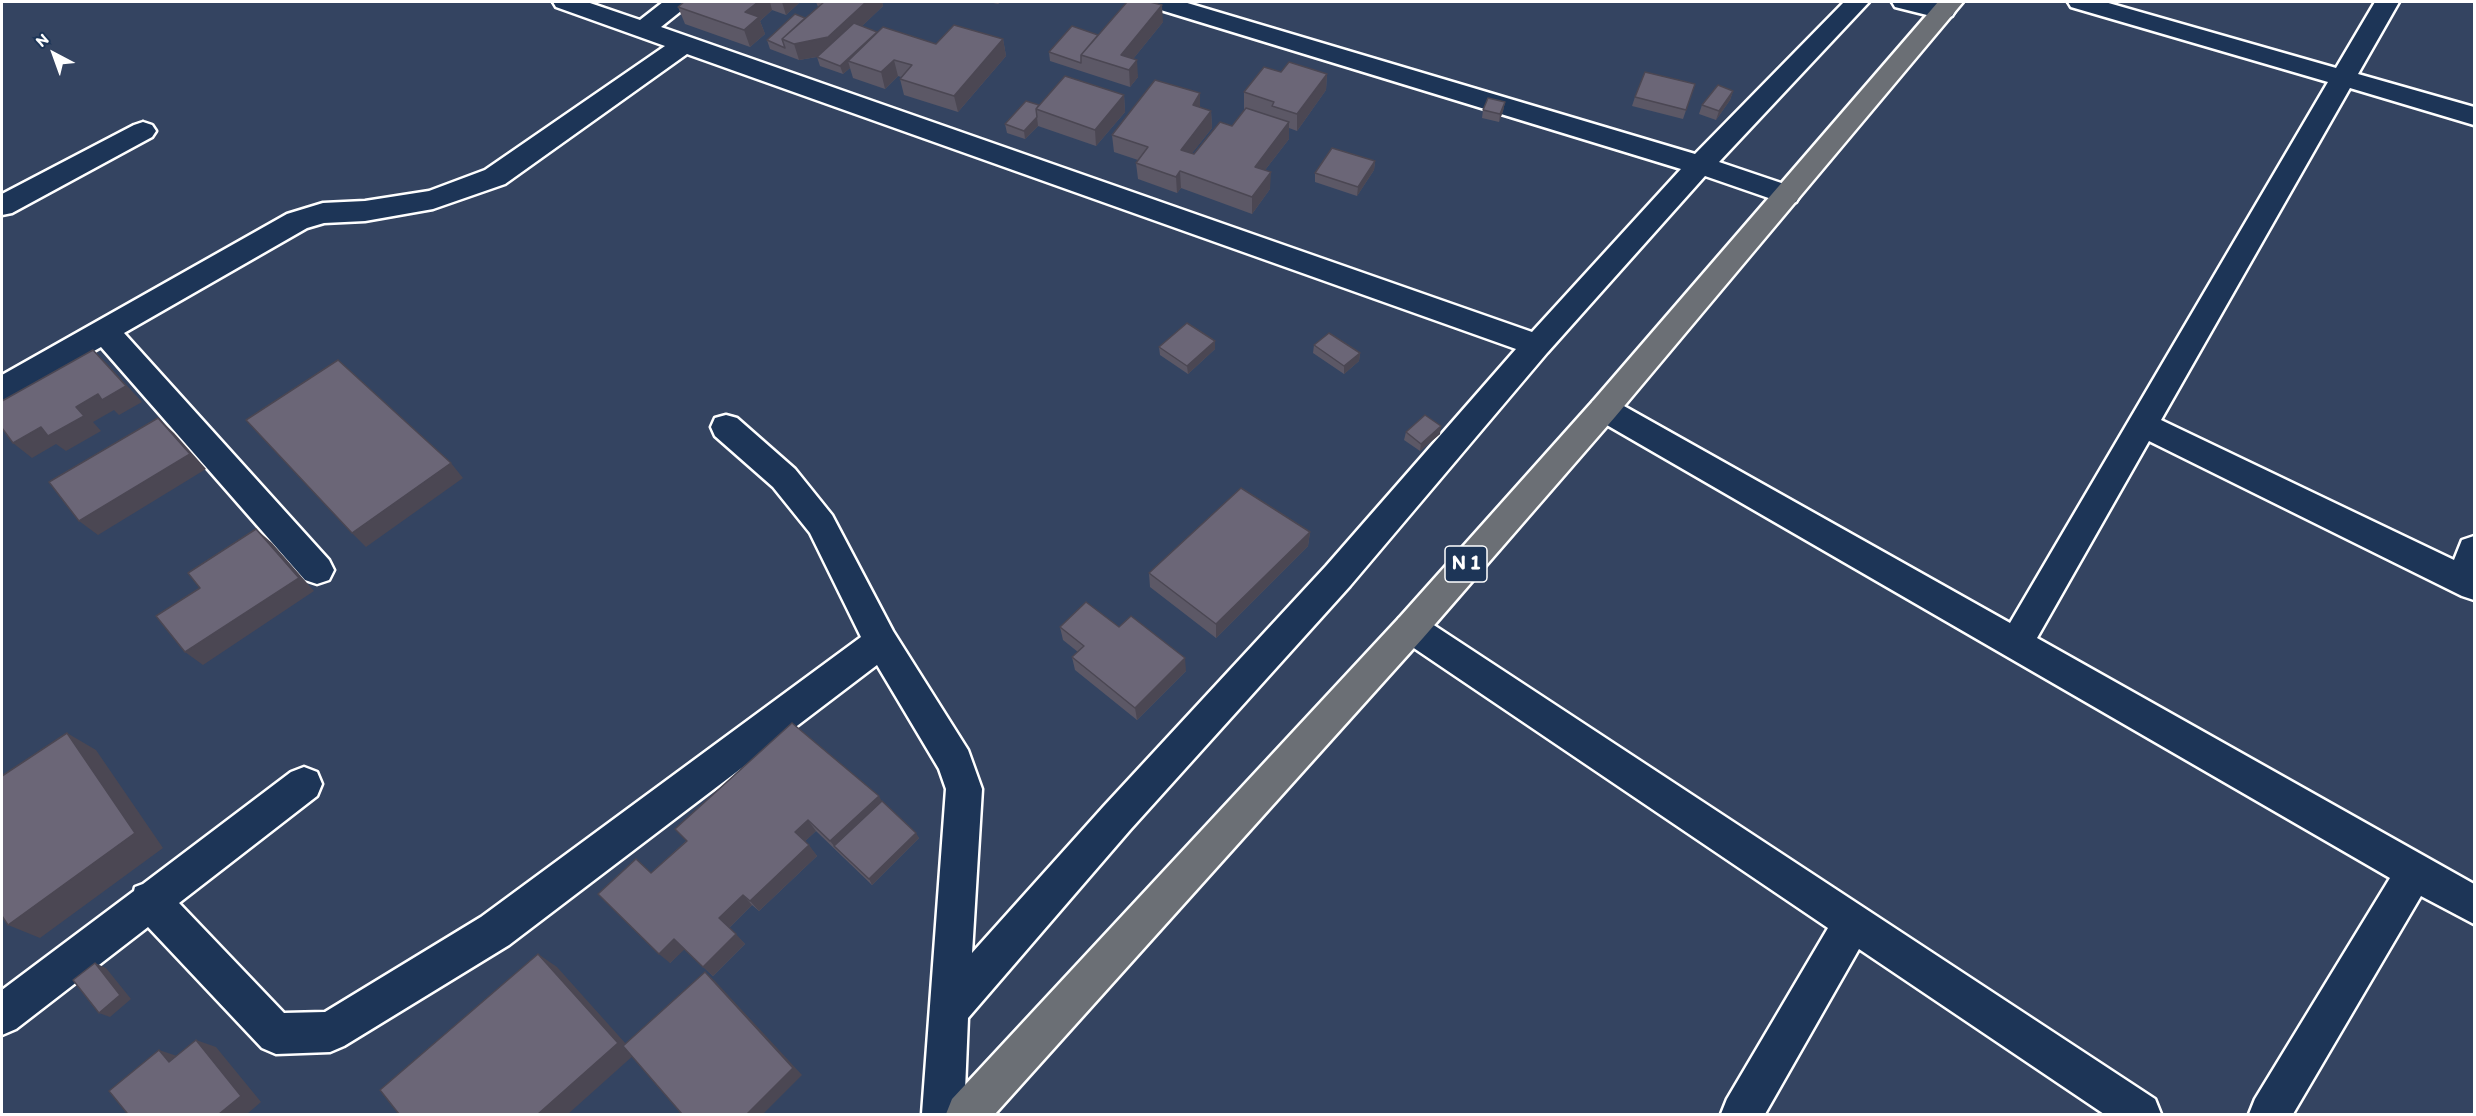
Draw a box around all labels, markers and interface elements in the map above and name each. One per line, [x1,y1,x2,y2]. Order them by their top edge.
north arrow [24,24,84,84]
text: N [32,29,52,51]
road number: N 1 [1445,546,1487,582]

